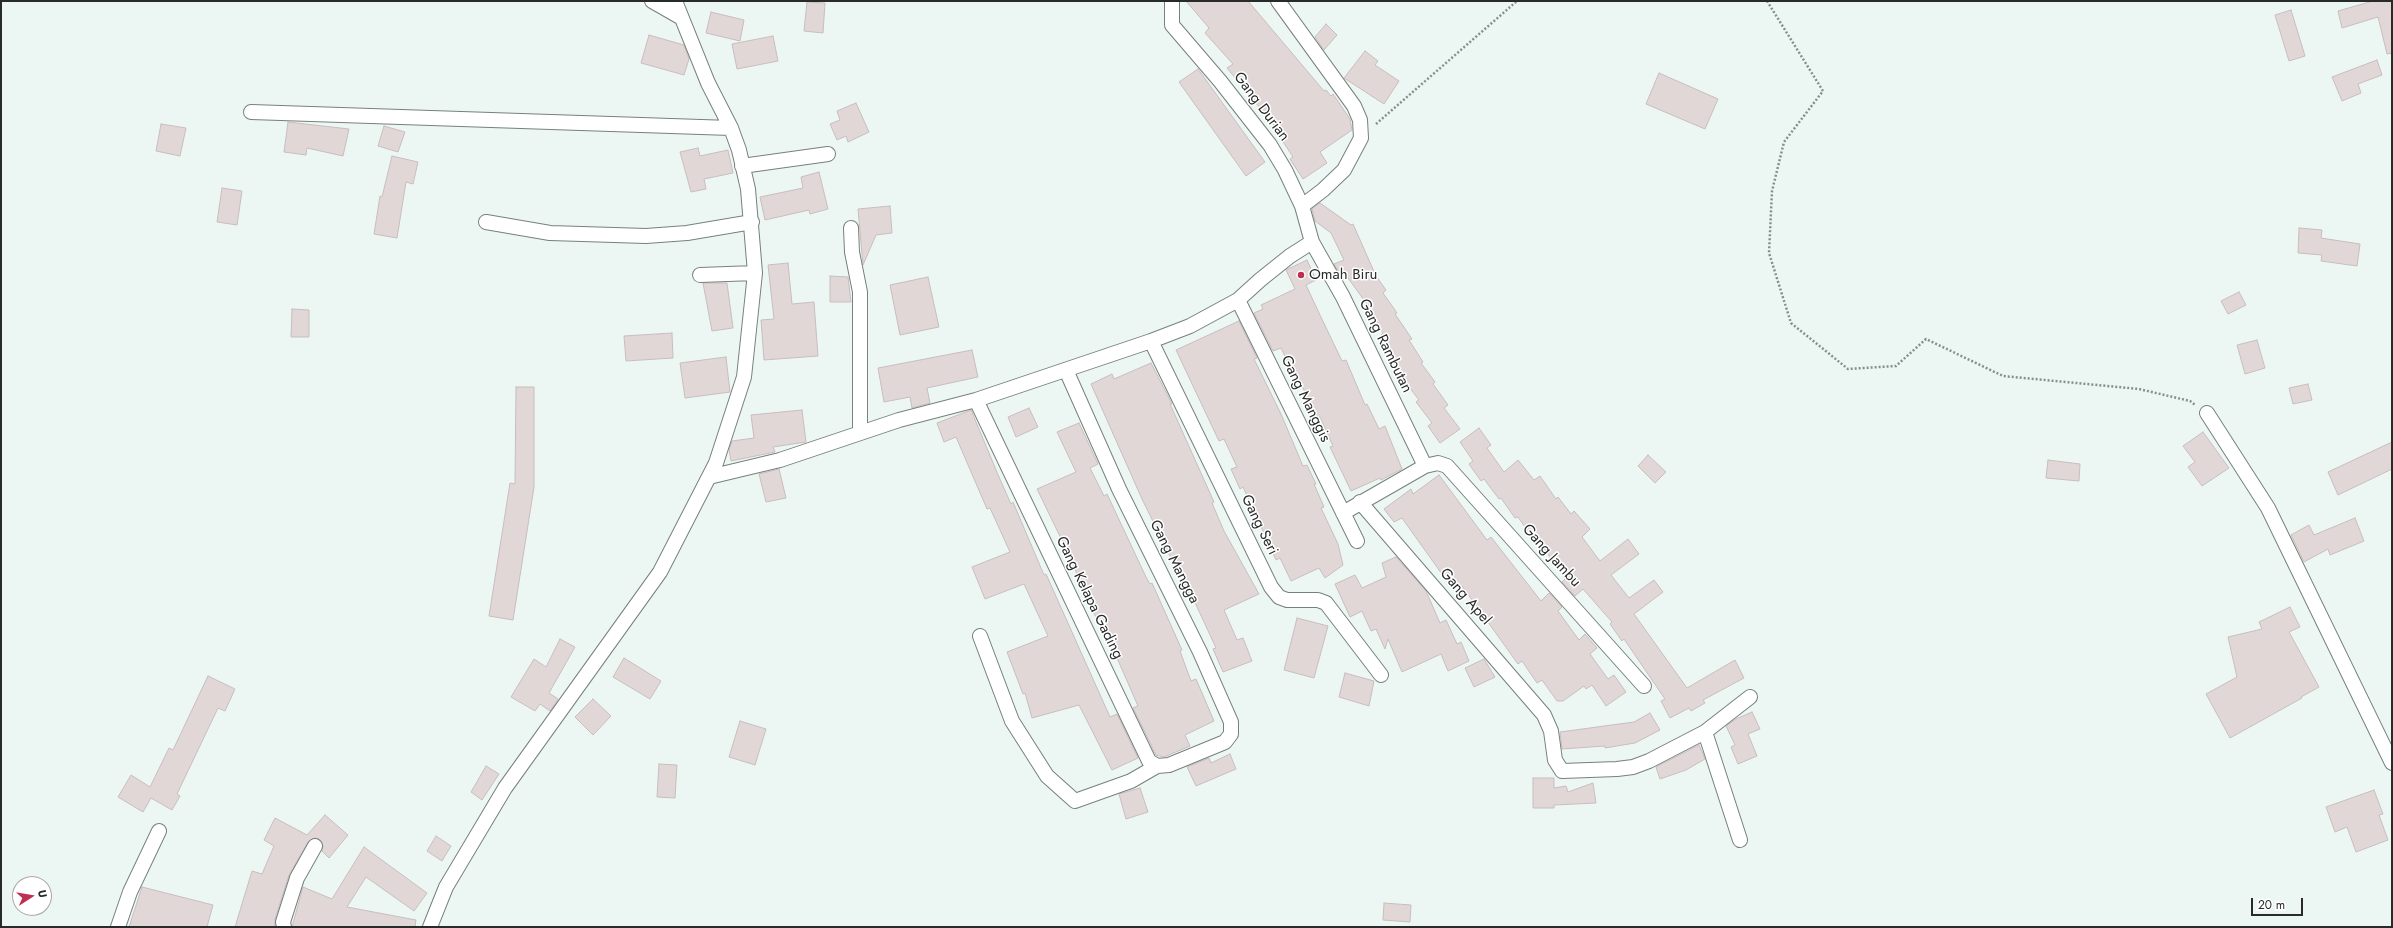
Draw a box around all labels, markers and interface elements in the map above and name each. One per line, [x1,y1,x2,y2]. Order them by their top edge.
street label: Gang Durian [1229,69,1293,145]
place label: Omah Biru [1309,266,1377,284]
marker: Omah Biru [1296,270,1306,280]
street label: Gang Rambutan [1355,296,1415,396]
street label: Gang Manggis [1276,353,1334,445]
street label: Gang Seri [1237,492,1281,558]
street label: Gang Mangga [1145,517,1203,607]
street label: Gang Jambu [1518,521,1584,591]
street label: Gang Kelapa Gading [1052,534,1126,662]
street label: Gang Apel [1435,565,1495,629]
north arrow [12,876,52,916]
text: U [34,888,51,899]
scale bar [2253,890,2305,916]
text: 20 m [2258,896,2285,914]

